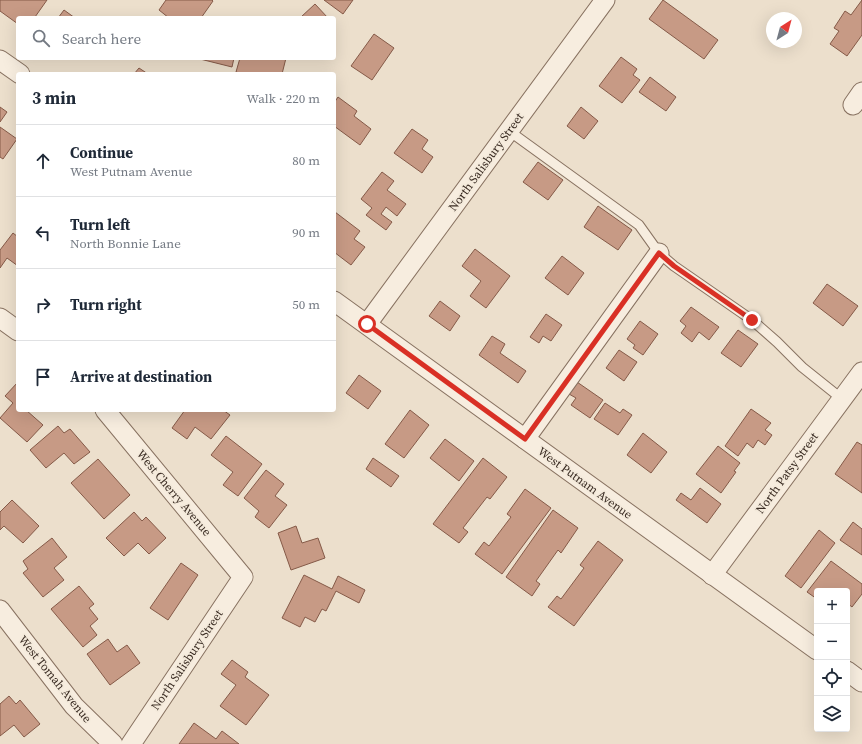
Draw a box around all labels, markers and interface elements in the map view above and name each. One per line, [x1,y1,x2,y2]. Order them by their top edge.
north arrow [766,12,802,48]
search box [16,16,336,60]
icon: search [30,27,52,49]
text: Search here [62,28,141,49]
text: 3 min [32,86,76,110]
text: Walk · 220 m [247,90,320,107]
street label: North Salisbury Street [445,110,527,214]
text: Continue [70,142,133,163]
icon: ahead [32,150,54,172]
text: 80 m [292,152,320,169]
text: West Putnam Avenue [70,163,192,180]
text: Turn left [70,214,130,235]
icon: left [32,222,54,244]
text: 90 m [292,224,320,241]
text: North Bonnie Lane [70,235,181,252]
icon: right [32,294,54,316]
text: Turn right [70,294,142,315]
text: 50 m [292,296,320,313]
route end [743,311,761,329]
route start [358,315,376,333]
icon: arrive [32,366,54,388]
text: Arrive at destination [70,366,212,387]
street label: North Patsy Street [752,429,822,517]
street label: West Putnam Avenue [535,443,635,523]
street label: West Cherry Avenue [133,446,215,540]
map controls [814,588,850,732]
button: + [814,588,850,624]
street label: North Salisbury Street [147,607,227,713]
button: − [814,624,850,660]
street label: West Tomah Avenue [15,632,95,726]
button: locate [814,660,850,696]
button: layers [814,696,850,732]

